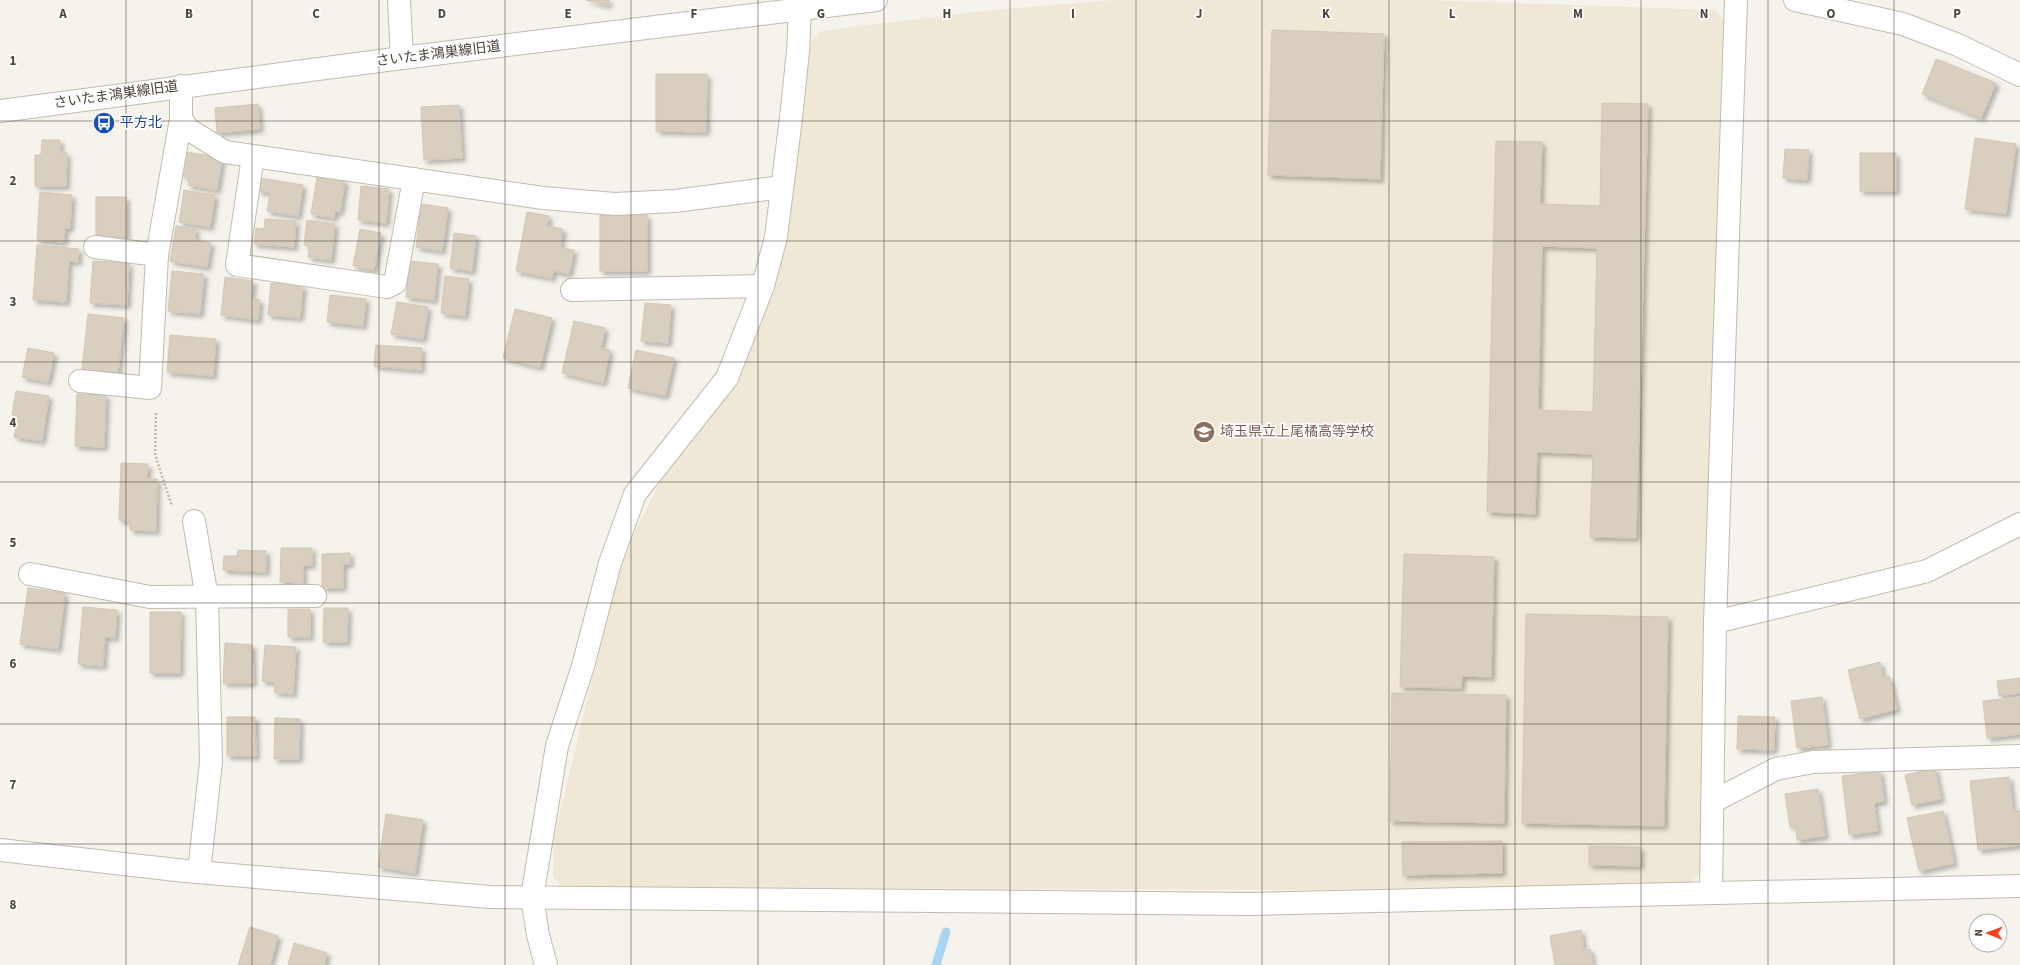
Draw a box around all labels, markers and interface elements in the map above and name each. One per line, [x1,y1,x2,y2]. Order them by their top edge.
text: A [58,5,67,23]
text: B [185,5,193,23]
text: C [312,5,320,23]
text: D [438,5,446,23]
text: E [564,5,572,23]
text: F [691,5,698,23]
text: G [817,5,825,23]
text: H [943,5,951,23]
text: I [1071,5,1075,23]
text: J [1196,5,1202,23]
text: K [1322,5,1331,23]
text: L [1449,5,1456,23]
text: M [1573,5,1583,23]
text: N [1700,5,1708,23]
text: O [1827,5,1836,23]
text: P [1953,5,1961,23]
street label: さいたま鴻巣線旧道 [374,36,502,72]
text: 1 [10,52,17,70]
street label: さいたま鴻巣線旧道 [52,76,180,114]
bus stop icon: 平方北 [91,110,117,136]
place label: 平方北 [120,113,162,133]
text: 2 [10,172,17,190]
text: 3 [10,293,17,311]
text: 4 [10,414,17,432]
school or university icon: 埼玉県立上尾橘高等学校 [1191,419,1217,445]
place label: 埼玉県立上尾橘高等学校 [1220,422,1374,442]
text: 5 [10,534,17,552]
text: 6 [10,655,17,673]
text: 7 [10,776,17,794]
text: 8 [10,896,17,914]
north arrow [1968,913,2008,953]
text: N [1971,929,1986,937]

